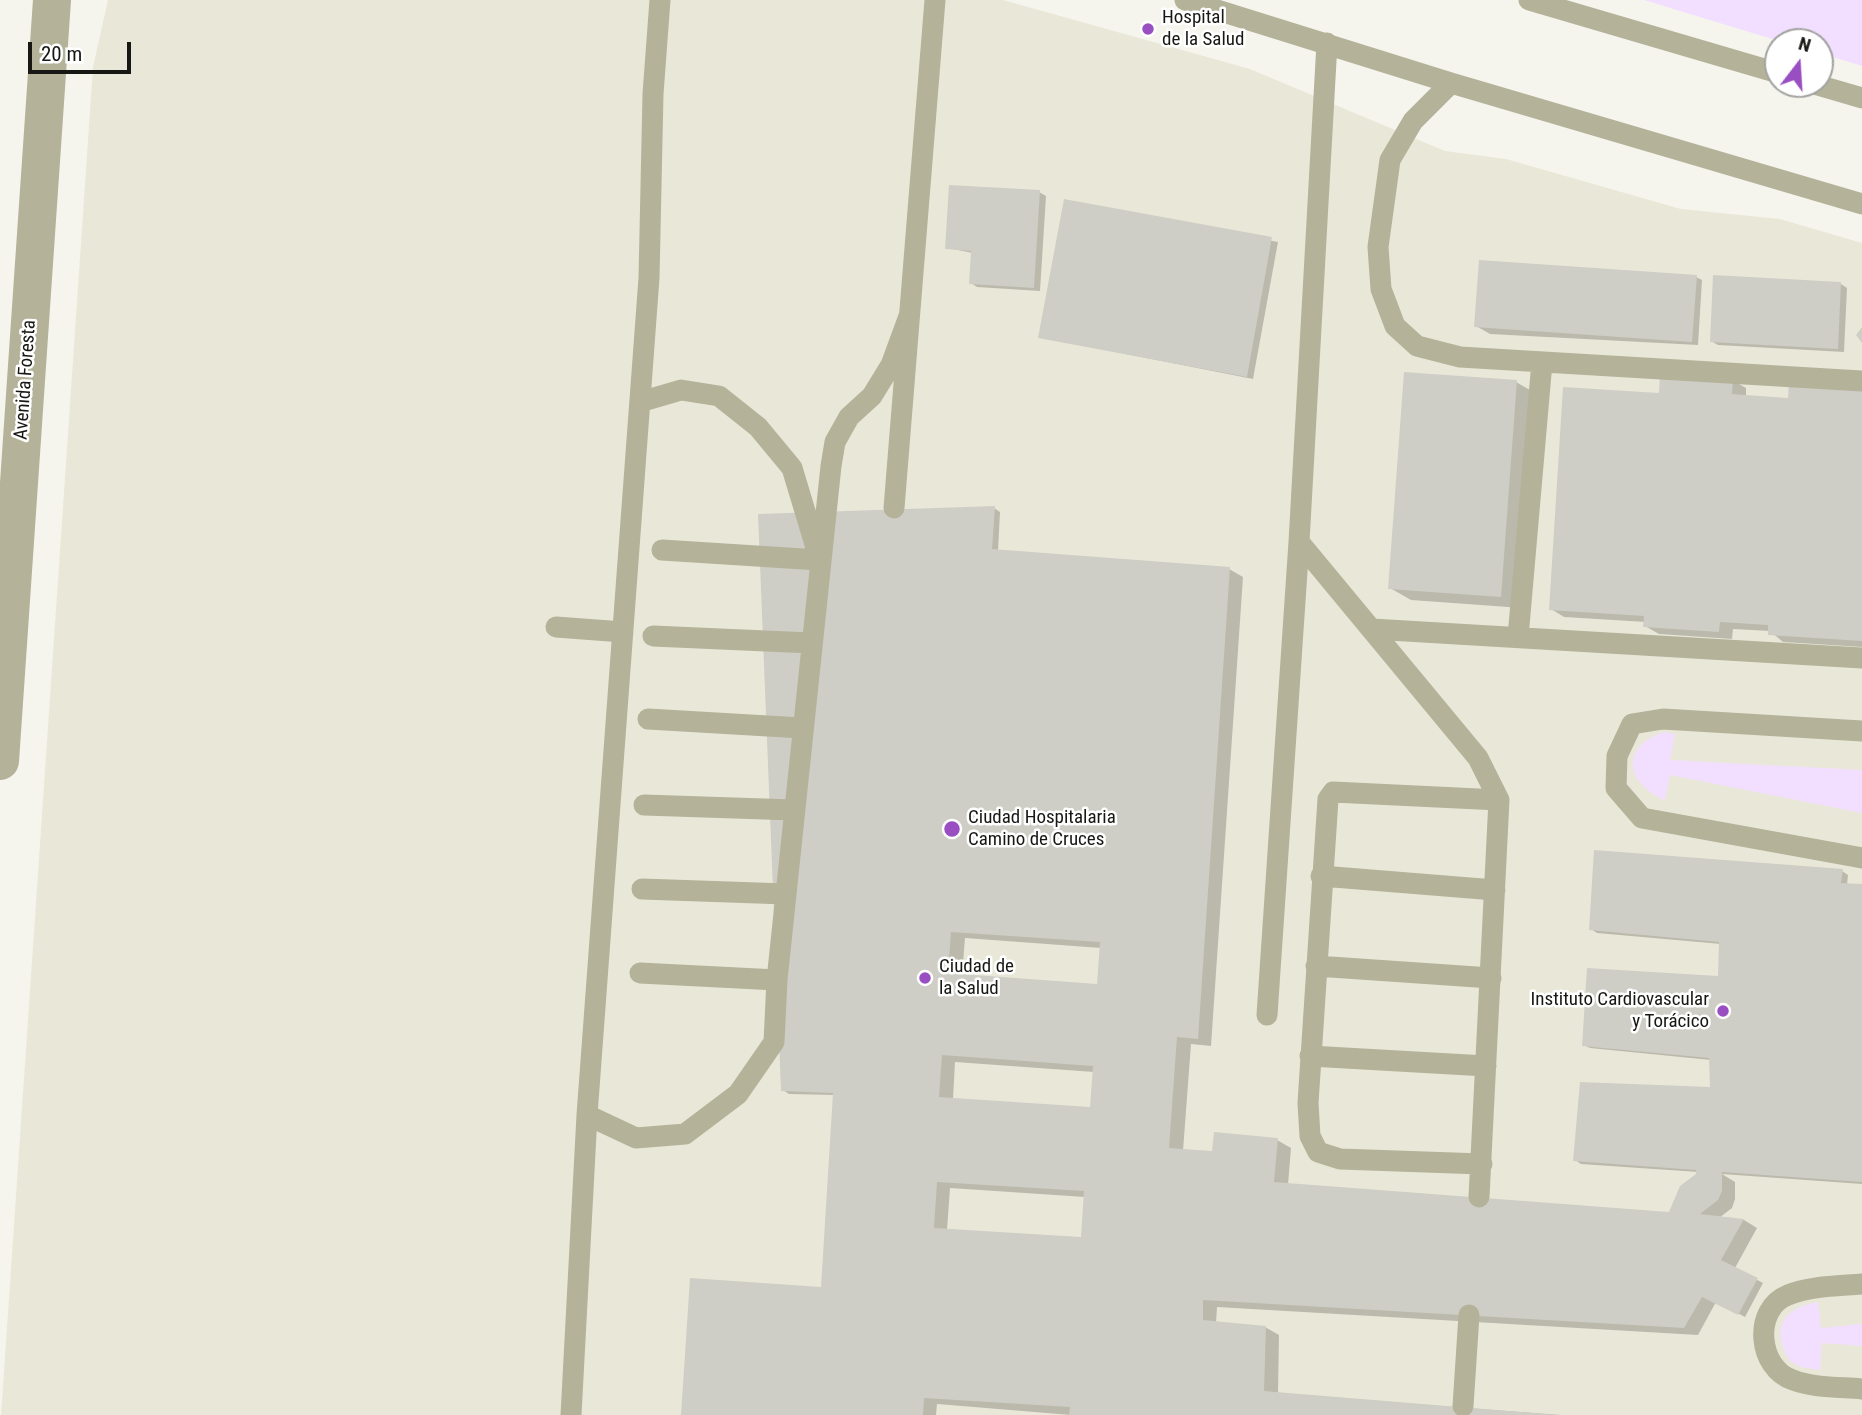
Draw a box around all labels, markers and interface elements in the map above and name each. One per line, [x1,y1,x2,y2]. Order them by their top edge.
place label: Hospital de la Salud [1162,7,1244,51]
marker: Hospital de la Salud [1140,21,1156,37]
scale bar [32,28,135,72]
north arrow [1764,28,1834,98]
text: N [1796,32,1814,57]
text: 20 m [41,42,82,66]
street label: Avenida Foresta [10,319,42,441]
place label: Ciudad Hospitalaria Camino de Cruces [968,807,1116,851]
marker: Ciudad Hospitalaria Camino de Cruces [942,819,962,839]
place label: Ciudad de la Salud [939,956,1014,1000]
marker: Ciudad de la Salud [917,970,933,986]
place label: Instituto Cardiovascular y Torácico [1531,989,1709,1033]
marker: Instituto Cardiovascular y Torácico [1715,1003,1731,1019]

